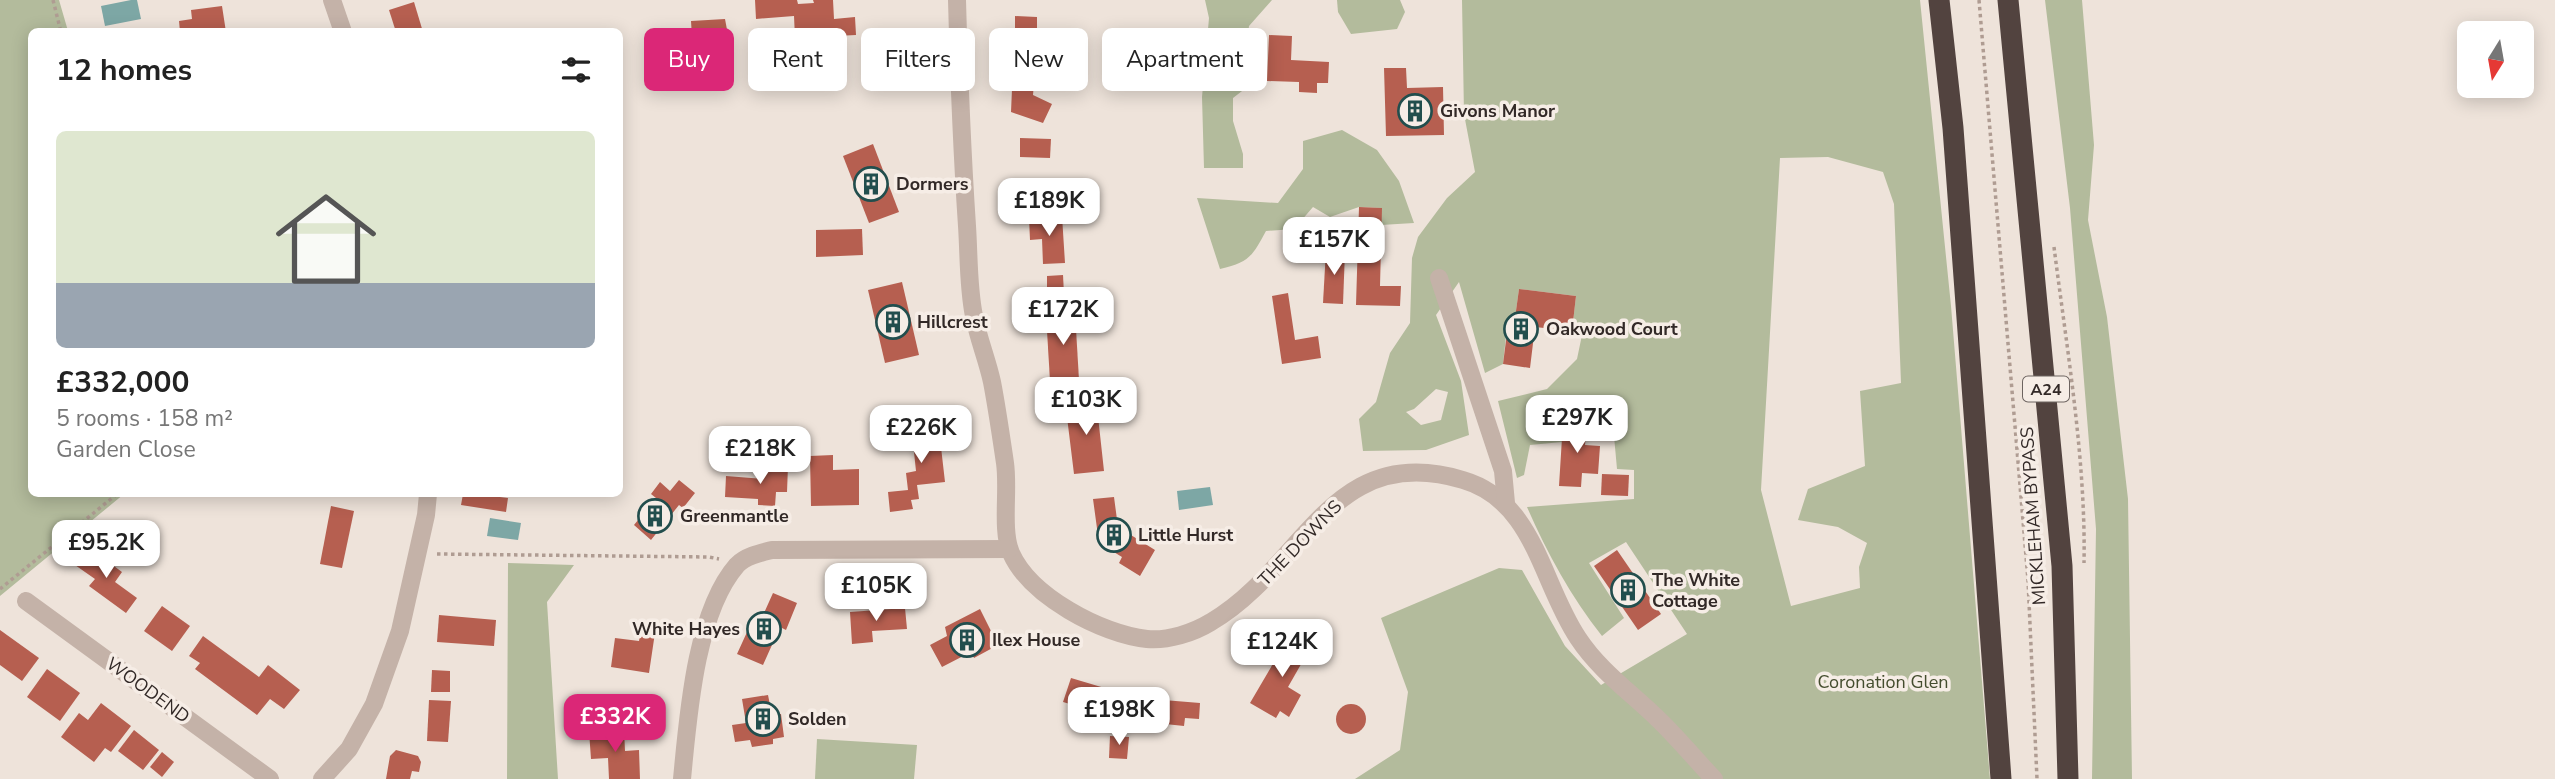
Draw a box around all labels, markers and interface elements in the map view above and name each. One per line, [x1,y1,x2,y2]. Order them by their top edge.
north arrow [2457,21,2534,98]
map controls [2457,21,2534,98]
chip: Buy [644,28,734,91]
chip: Rent [748,28,847,91]
chip: Filters [861,28,975,91]
chip: New [989,28,1088,91]
chip: Apartment [1102,28,1267,91]
text: 12 homes [56,50,192,91]
icon: filters [557,51,595,89]
building icon: Givons Manor [1396,92,1434,130]
place label: Givons Manor [1440,99,1555,123]
building icon: Dormers [852,165,890,203]
place label: Dormers [896,172,969,196]
icon: home [263,176,389,302]
pin: £189K [1000,178,1098,238]
text: £189K [1014,185,1084,216]
pin: £157K [1285,218,1383,277]
text: £157K [1299,224,1369,255]
pin: £172K [1014,288,1112,347]
text: £172K [1028,294,1098,325]
building icon: Hillcrest [874,303,912,341]
place label: Hillcrest [917,310,988,334]
building icon: Oakwood Court [1502,310,1540,348]
place label: Oakwood Court [1546,317,1678,341]
text: £332,000 [56,362,189,403]
road number: A24 [2023,376,2069,402]
pin: £103K [1037,378,1135,437]
text: £103K [1051,384,1121,415]
pin: £297K [1528,396,1626,455]
text: £297K [1542,402,1612,433]
text: 5 rooms · 158 m² [56,403,233,434]
pin: £226K [872,406,970,465]
text: £226K [886,412,956,443]
pin: £218K [711,426,809,486]
street label: MICKLEHAM BYPASS [2015,426,2051,606]
text: £218K [725,433,795,464]
text: Garden Close [56,434,196,465]
street label: THE DOWNS [1253,495,1347,591]
building icon: Greenmantle [636,497,674,535]
place label: Greenmantle [680,504,789,528]
building icon: Little Hurst [1095,516,1133,554]
pin: £95.2K [49,520,163,580]
place label: Little Hurst [1138,523,1233,547]
text: £95.2K [68,527,144,558]
pin: £105K [827,564,925,623]
place label: The White Cottage [1652,568,1740,613]
text: £105K [841,570,911,601]
building icon: The White Cottage [1609,571,1647,609]
building icon: White Hayes [745,610,783,648]
place label: White Hayes [632,617,740,641]
pin: £124K [1233,620,1331,679]
building icon: Ilex House [948,621,986,659]
text: £124K [1247,626,1317,657]
place label: Ilex House [992,628,1081,652]
street label: WOODEND [101,652,195,728]
park label: Coronation Glen [1817,670,1949,694]
pin: £198K [1070,688,1168,747]
pin: £332K [566,694,664,754]
text: £198K [1084,694,1154,725]
building icon: Solden [744,700,782,738]
text: £332K [580,701,650,732]
place label: Solden [788,707,846,731]

